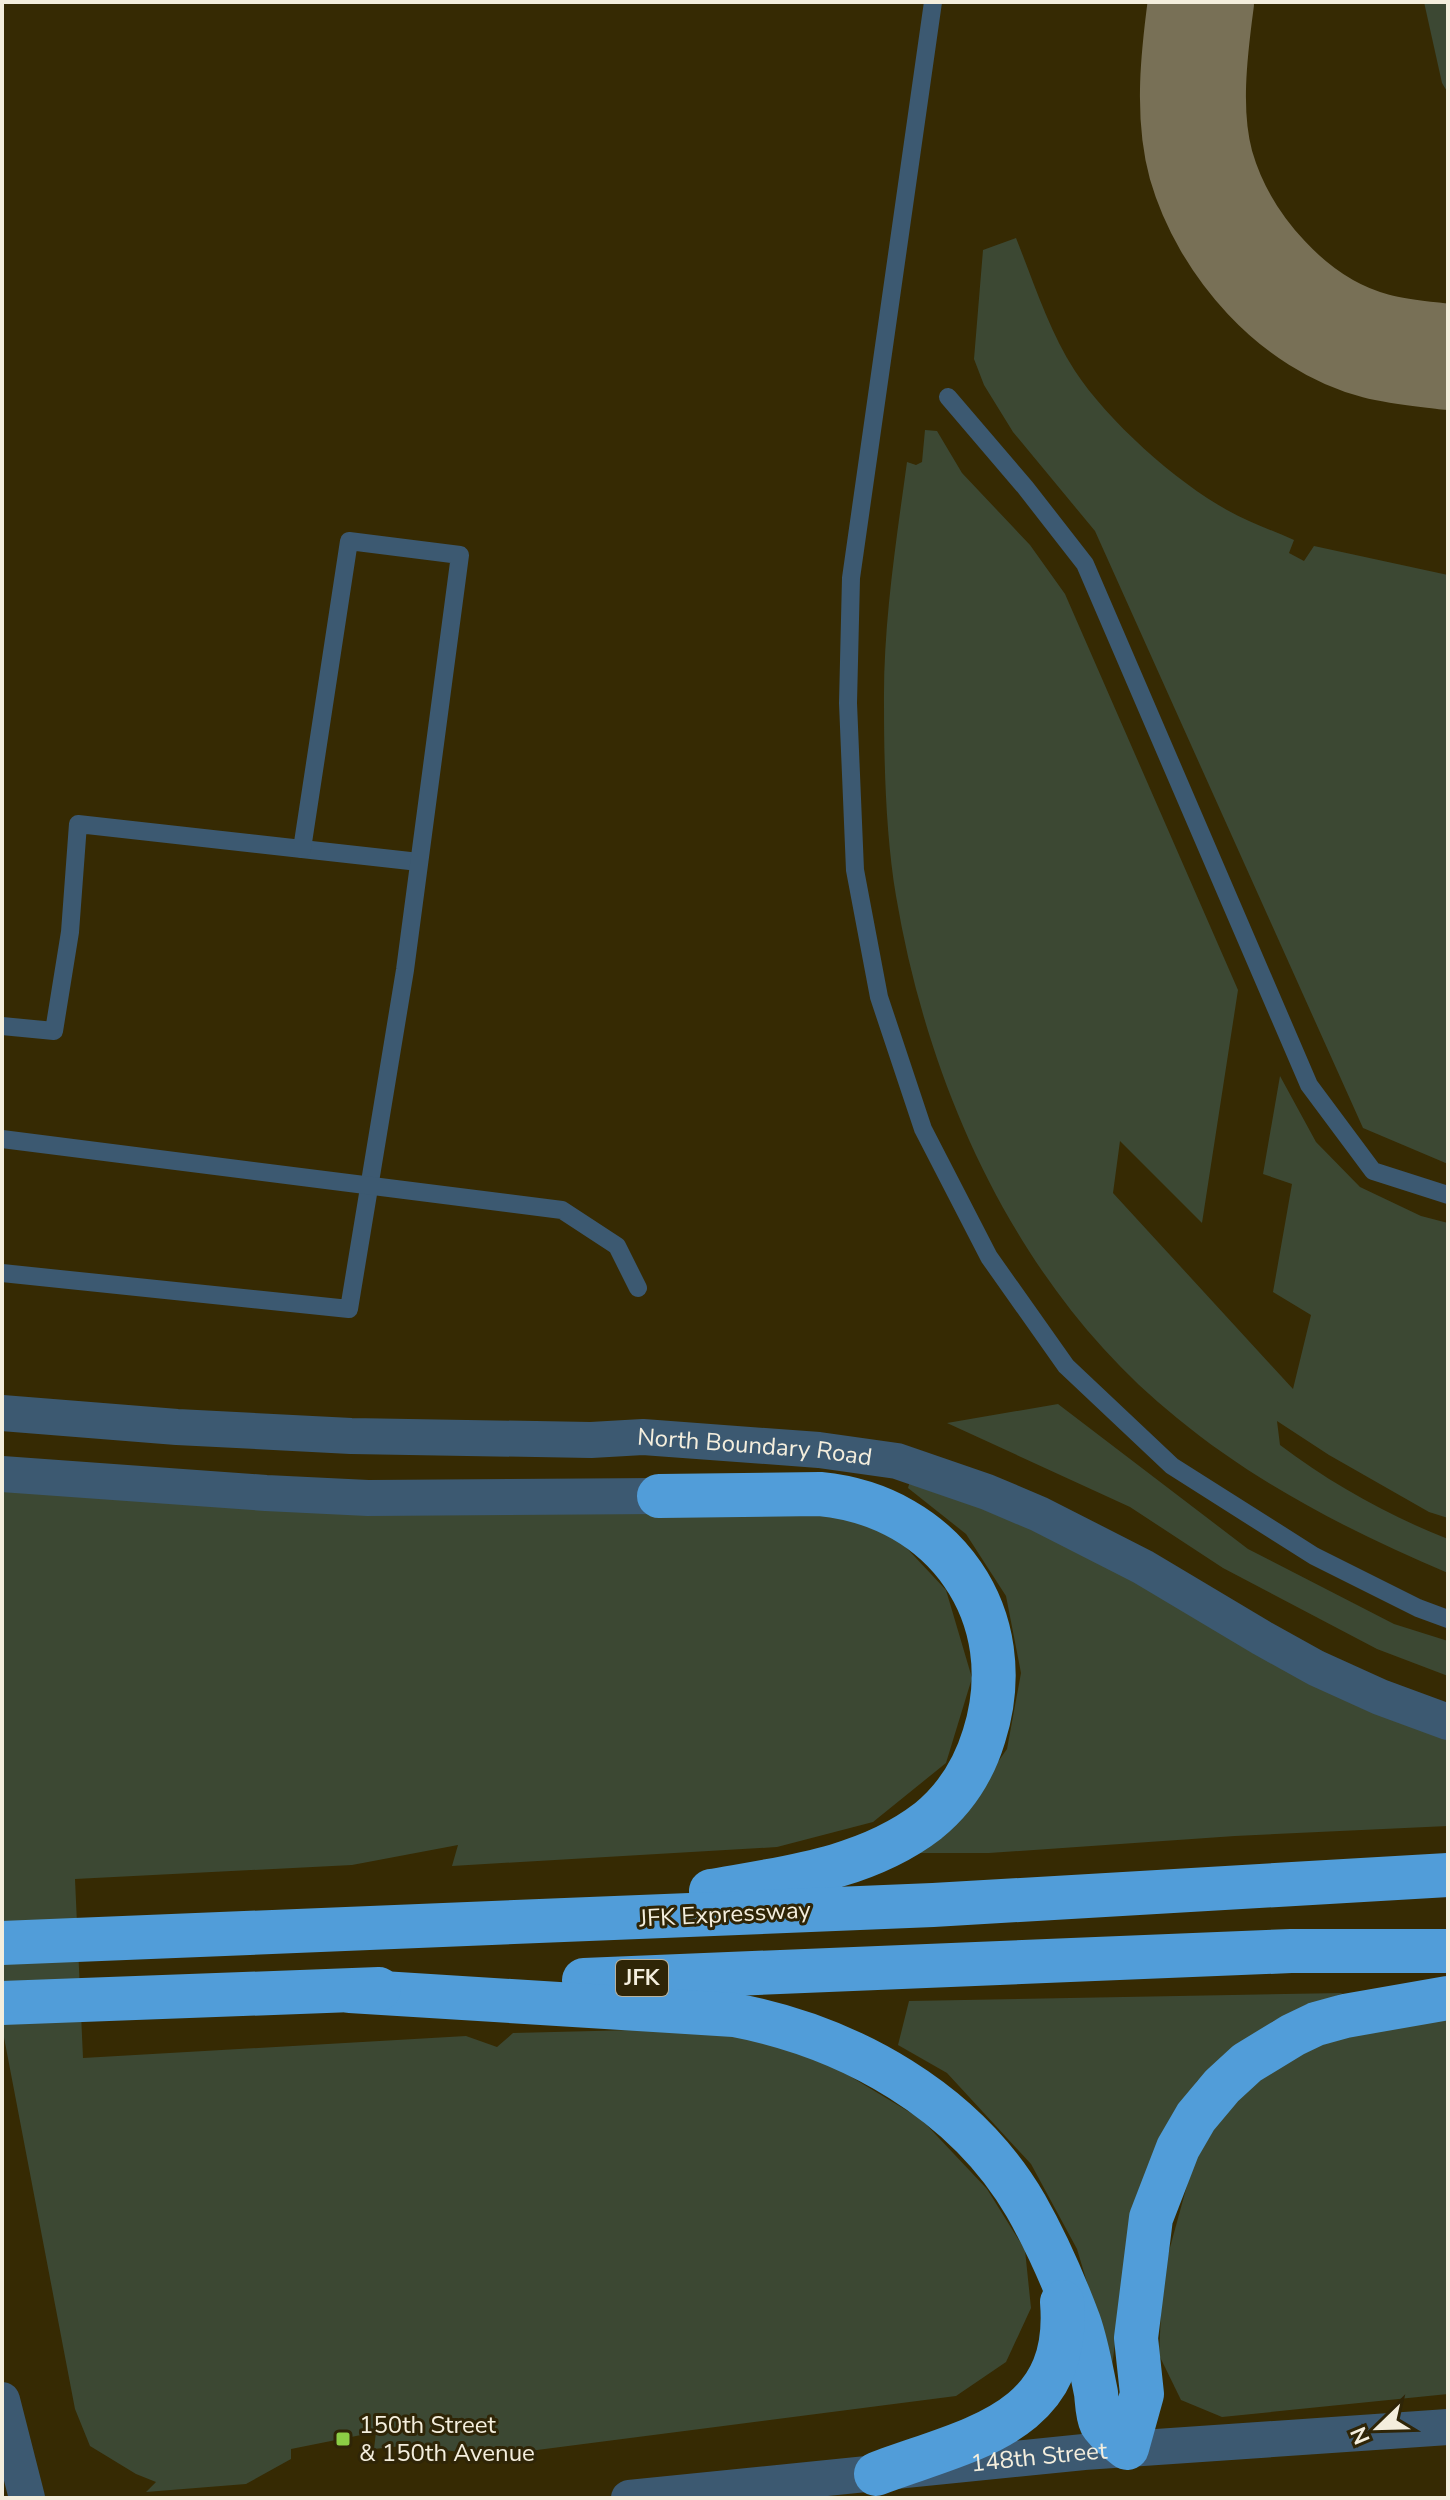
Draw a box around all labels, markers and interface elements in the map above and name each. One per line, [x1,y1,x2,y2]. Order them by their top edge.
street label: North Boundary Road [636,1421,874,1473]
street label: JFK Expressway [637,1893,812,1935]
road number: JFK [616,1960,668,1996]
north arrow [1338,2388,1418,2468]
place label: 150th Street & 150th Avenue [359,2409,535,2469]
text: N [1343,2422,1378,2449]
marker: 150th Street & 150th Avenue [334,2430,352,2448]
street label: 148th Street [969,2434,1109,2479]

